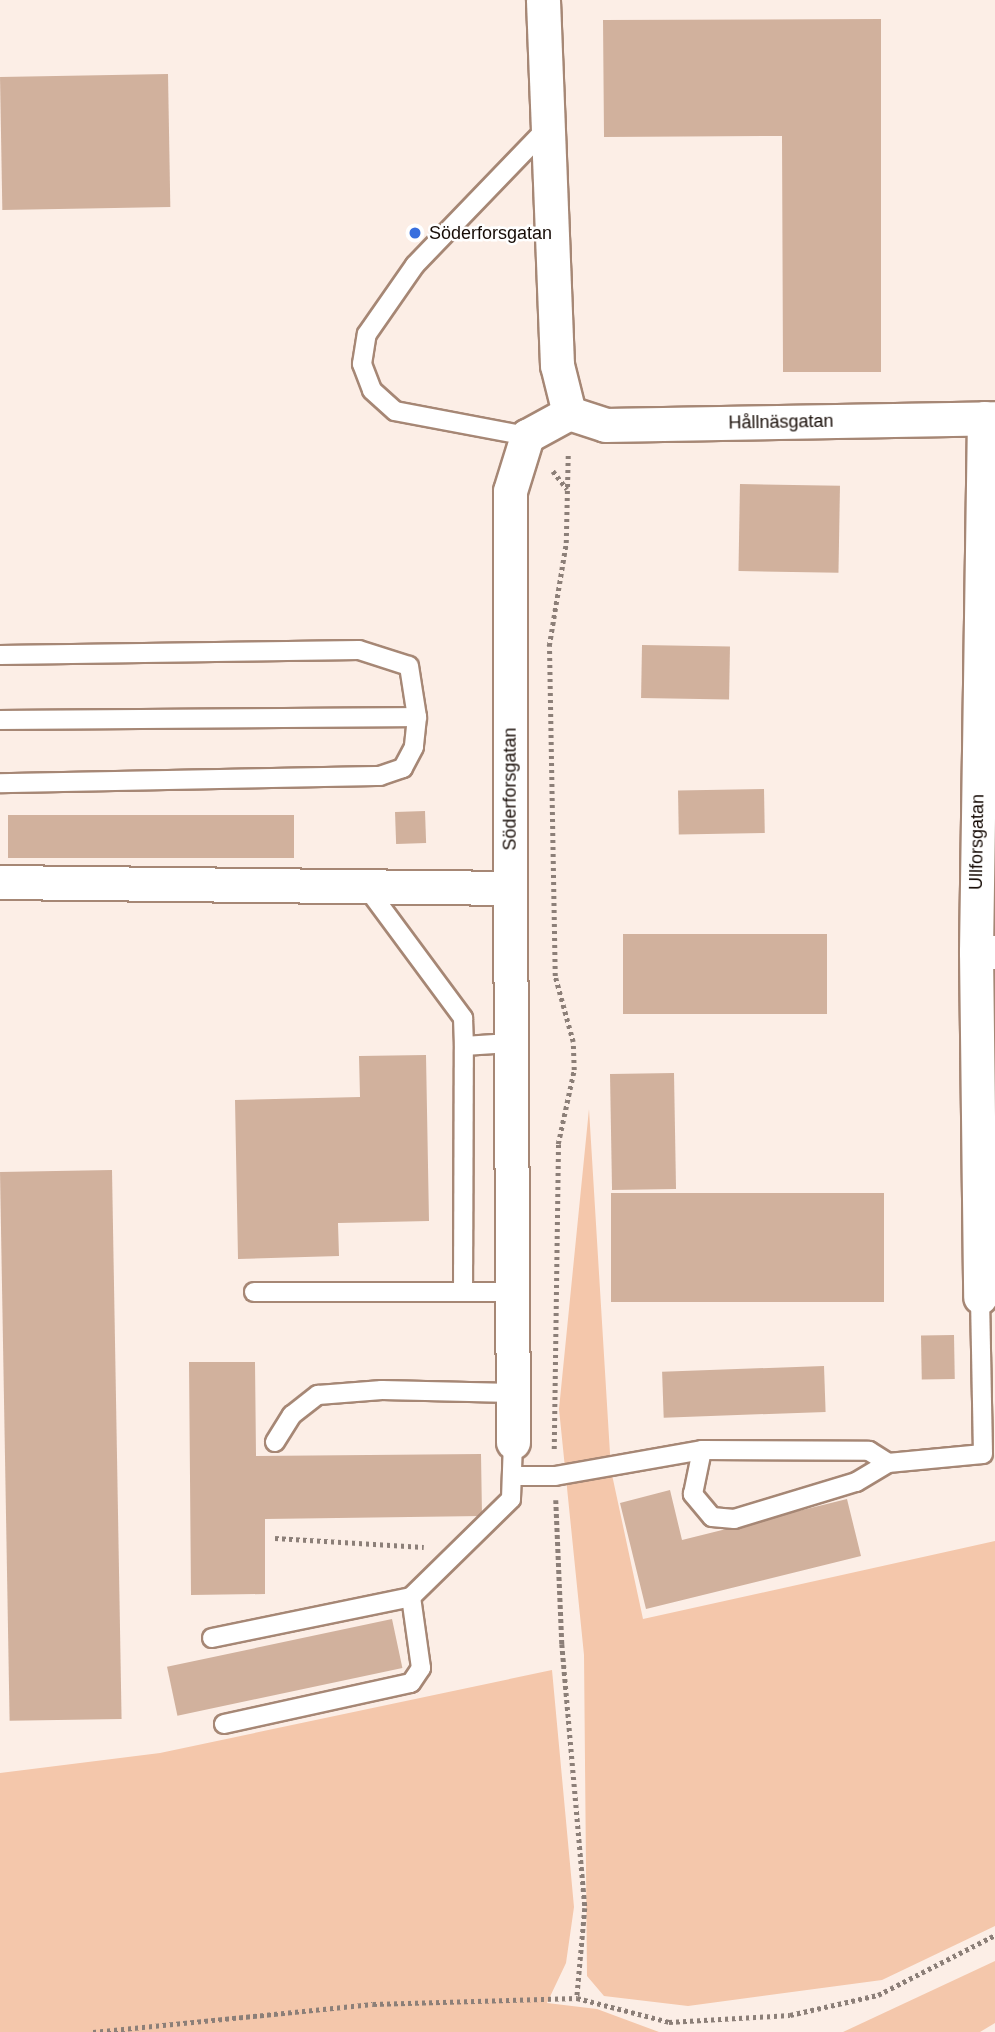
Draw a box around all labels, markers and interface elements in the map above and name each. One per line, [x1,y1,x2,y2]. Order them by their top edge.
place label: Söderforsgatan [429,222,552,244]
marker: Söderforsgatan [407,225,423,241]
street label: Hållnäsgatan [728,410,834,434]
street label: Söderforsgatan [499,727,521,851]
street label: Ullforsgatan [965,794,989,890]

